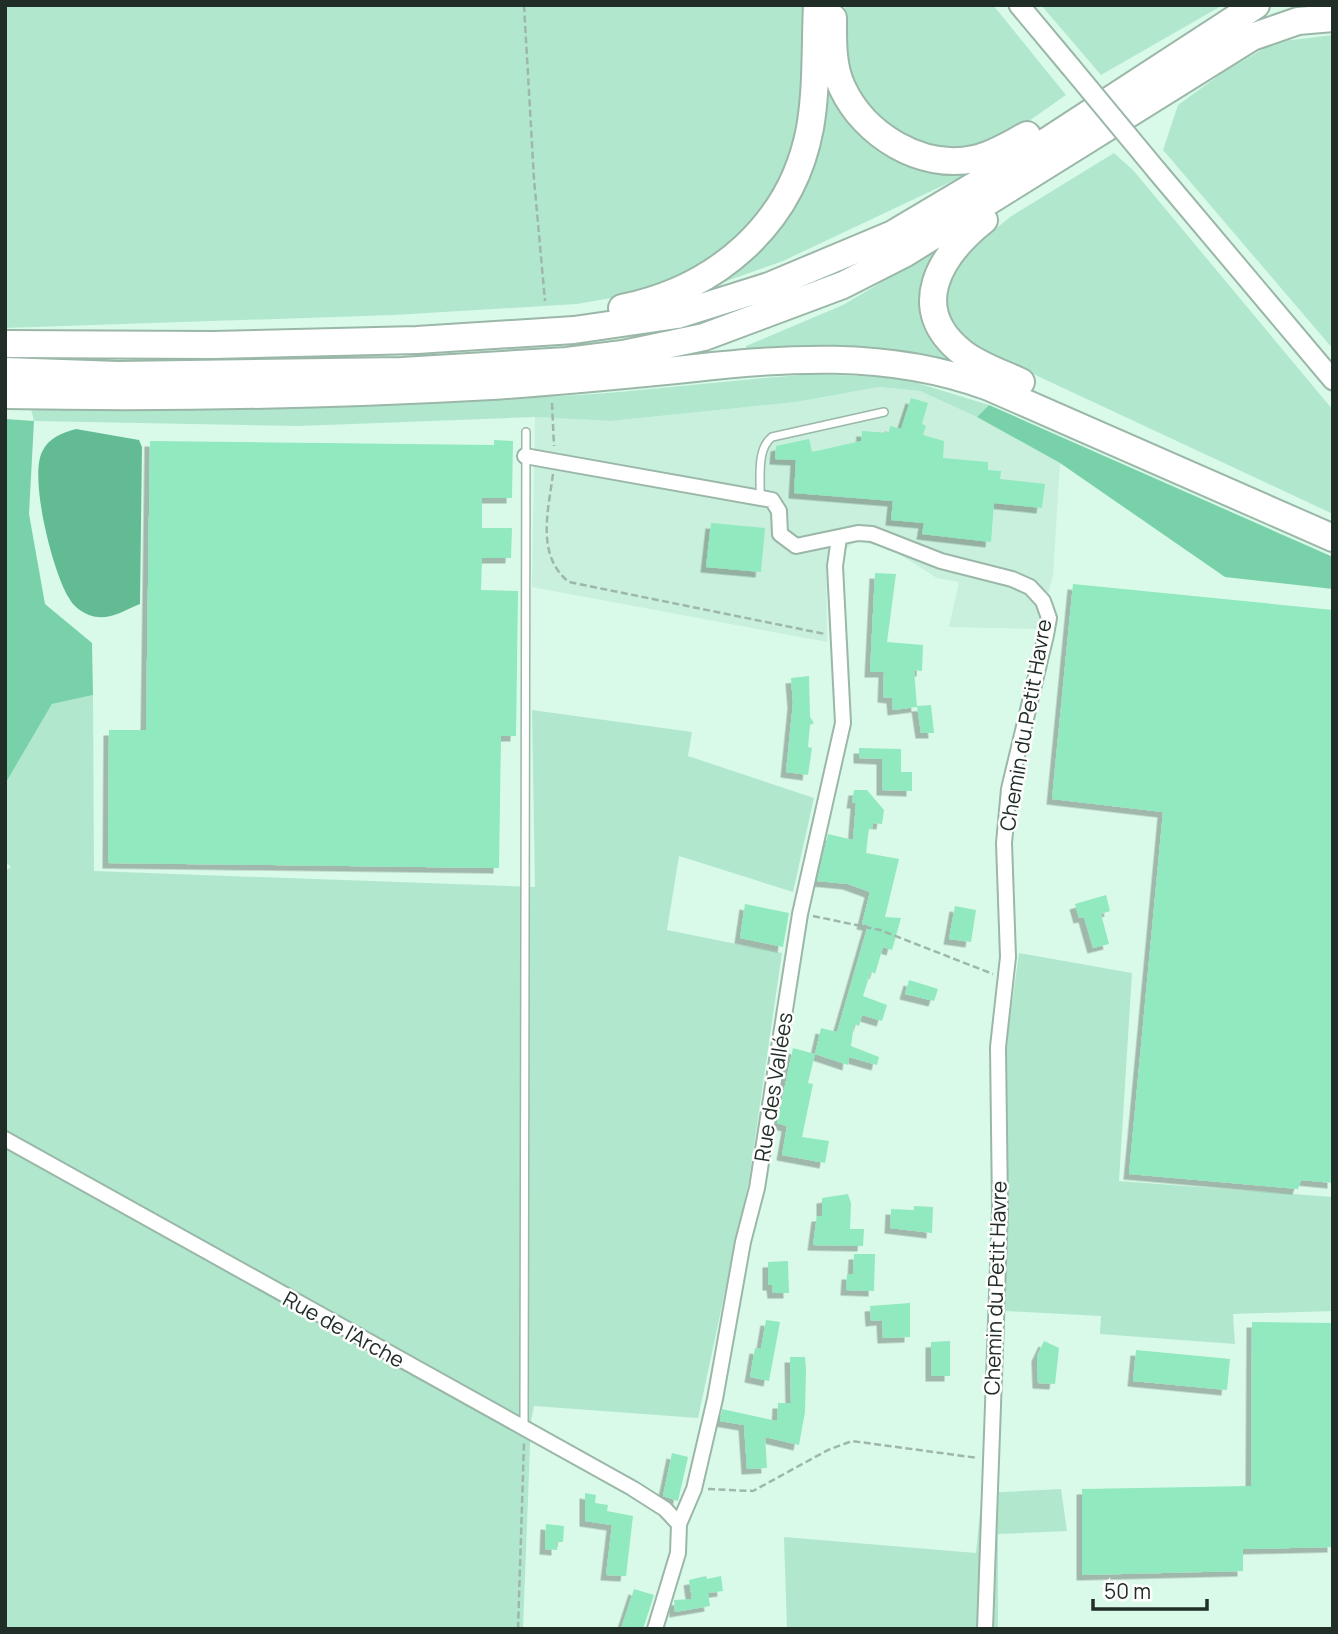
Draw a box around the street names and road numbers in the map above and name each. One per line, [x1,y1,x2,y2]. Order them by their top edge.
street label: Chemin du Petit Havre [993,617,1057,833]
street label: Rue des Vallées [747,1010,799,1164]
street label: Chemin du Petit Havre [977,1180,1013,1396]
street label: Rue de l'Arche [278,1284,410,1374]

